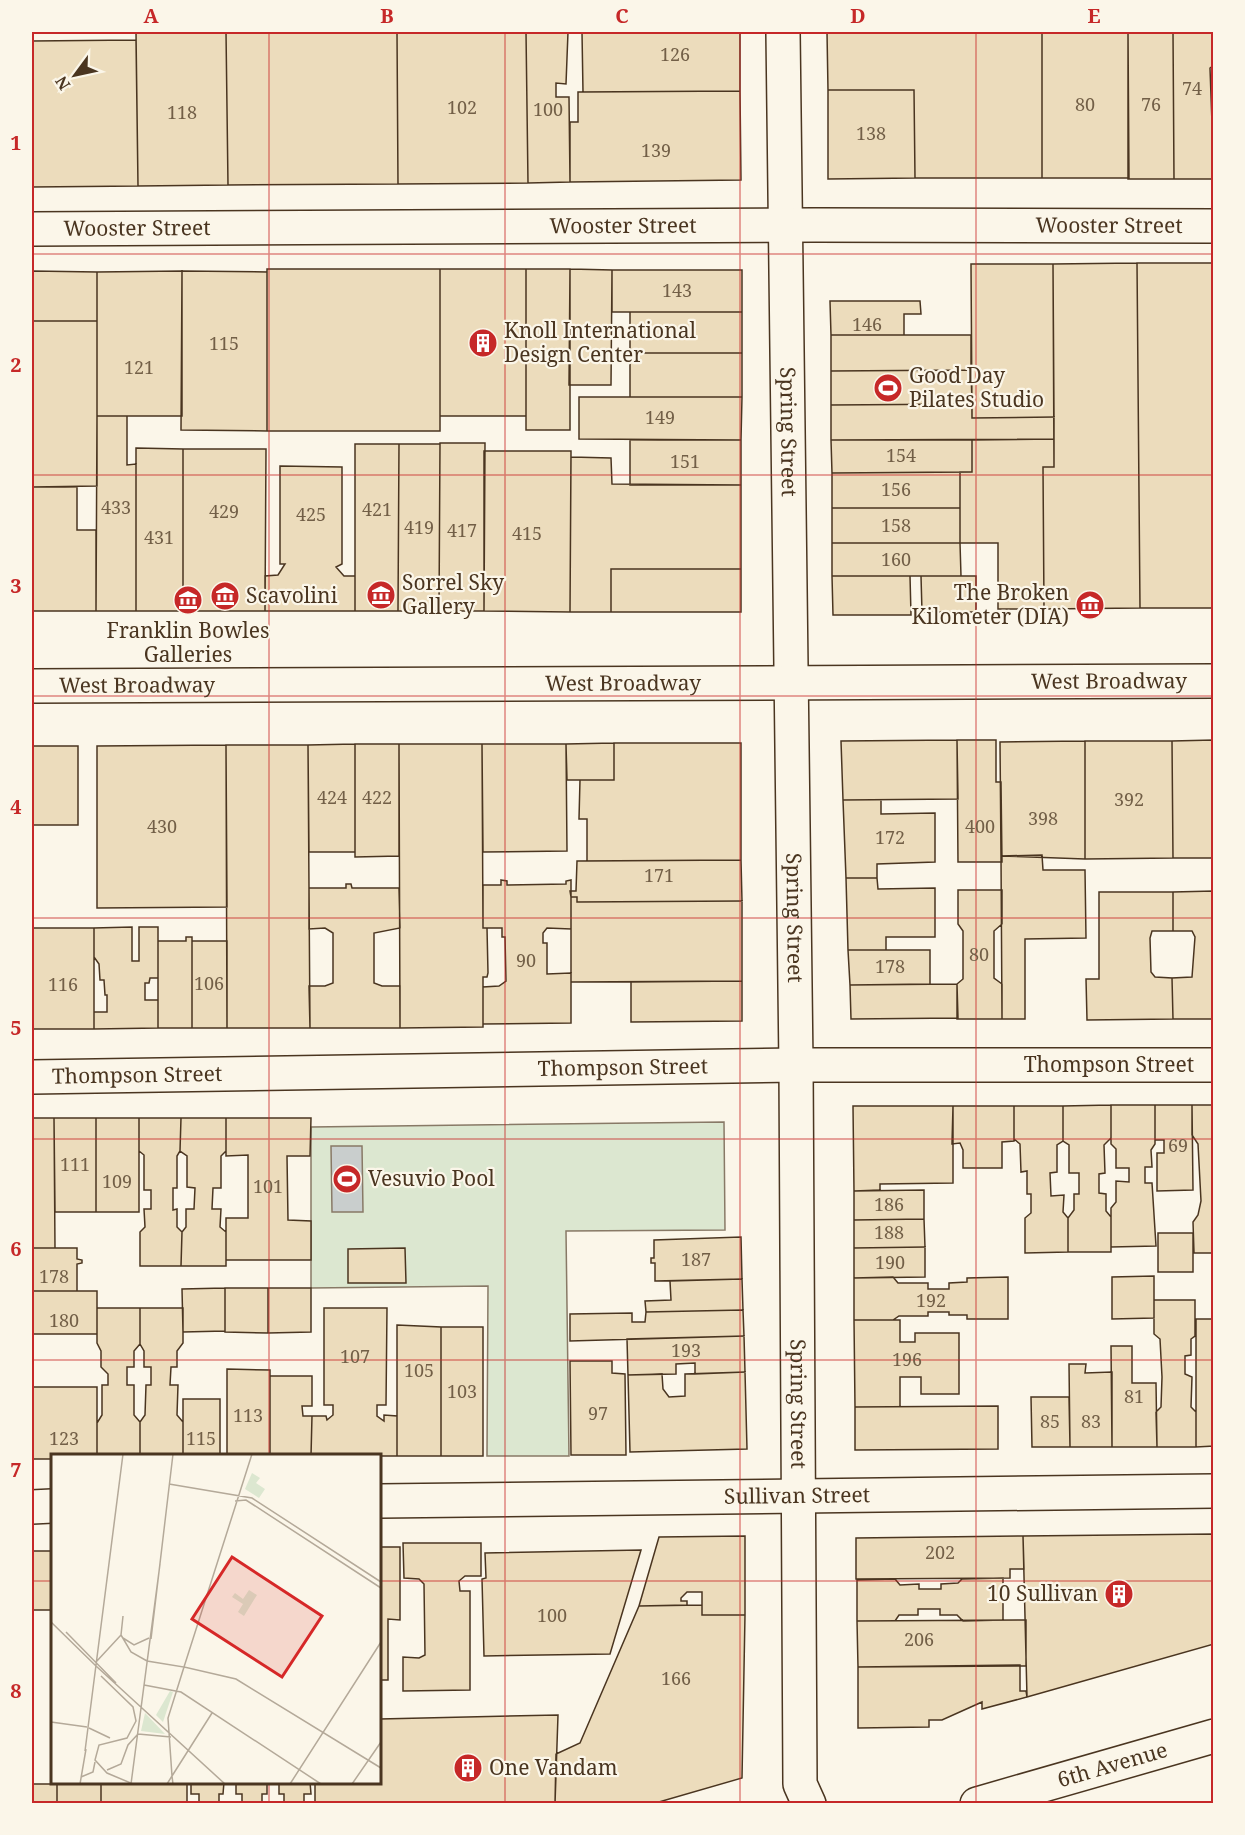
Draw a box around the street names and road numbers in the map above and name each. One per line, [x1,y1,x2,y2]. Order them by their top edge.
street label: Wooster Street [549,211,697,239]
street label: Wooster Street [1035,211,1183,239]
street label: Wooster Street [63,213,211,242]
street label: Spring Street [774,367,804,497]
street label: West Broadway [1031,666,1187,695]
street label: West Broadway [545,668,701,697]
street label: West Broadway [59,670,215,699]
street label: Spring Street [780,853,810,983]
street label: Thompson Street [1024,1050,1194,1078]
street label: Thompson Street [538,1051,708,1082]
street label: Thompson Street [52,1059,222,1090]
street label: Spring Street [785,1339,813,1469]
street label: Sullivan Street [724,1480,870,1510]
street label: 6th Avenue [1054,1735,1170,1793]

